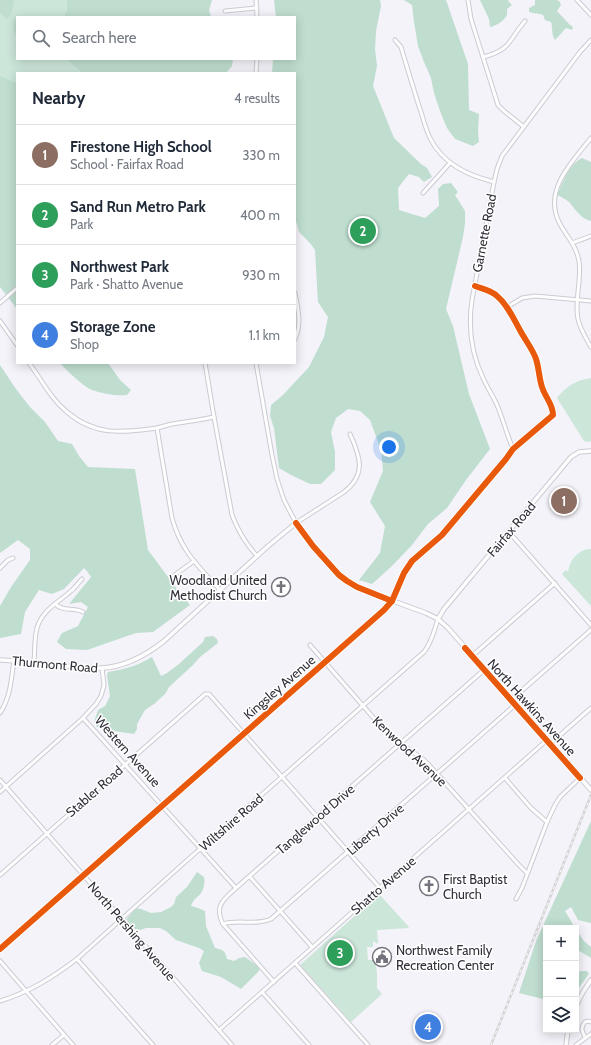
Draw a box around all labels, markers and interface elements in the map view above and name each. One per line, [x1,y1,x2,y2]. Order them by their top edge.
search box [16,16,296,60]
icon: search [30,27,52,49]
text: Search here [62,29,137,47]
text: Nearby [32,88,85,108]
text: 4 results [234,90,280,106]
text: Firestone High School [70,138,212,156]
text: 1 [43,147,47,163]
text: 330 m [243,147,280,163]
text: School · Fairfax Road [70,156,184,172]
street label: Garnette Road [469,192,499,274]
text: Sand Run Metro Park [70,198,206,216]
text: 2 [42,207,48,223]
text: 400 m [240,207,280,223]
text: Park [70,216,93,232]
pin: 2 [350,216,376,246]
text: Northwest Park [70,258,169,276]
text: 3 [41,267,49,283]
text: 930 m [242,267,280,283]
text: Park · Shatto Avenue [70,276,183,292]
text: Storage Zone [70,318,156,336]
text: 4 [41,327,49,343]
text: 1.1 km [249,327,280,343]
text: Shop [70,336,99,352]
your location [379,437,399,457]
pin: 1 [551,486,577,516]
street label: Fairfax Road [483,498,539,560]
place label: Woodland United Methodist Church [170,572,267,603]
church icon: Woodland United Methodist Church [270,576,292,598]
street label: Kingsley Avenue [240,651,318,723]
street label: Thurmont Road [11,652,99,676]
street label: North Hawkins Avenue [484,655,580,759]
street label: Western Avenue [92,712,164,790]
street label: Kenwood Avenue [370,712,451,790]
street label: Stabler Road [62,762,126,820]
street label: Tanglewood Drive [272,780,358,857]
street label: Wiltshire Road [196,790,266,854]
street label: Liberty Drive [343,800,407,858]
street label: Shatto Avenue [347,852,419,918]
place label: First Baptist Church [443,871,508,902]
church icon: First Baptist Church [418,875,440,897]
street label: North Pershing Avenue [85,878,179,984]
map controls [543,925,579,1033]
button: + [543,925,579,961]
pin: 3 [327,938,353,968]
place label: Northwest Family Recreation Center [396,942,495,973]
public building icon: Northwest Family Recreation Center [371,946,393,968]
button: − [543,961,579,997]
button: layers [543,997,579,1033]
pin: 4 [415,1012,441,1042]

